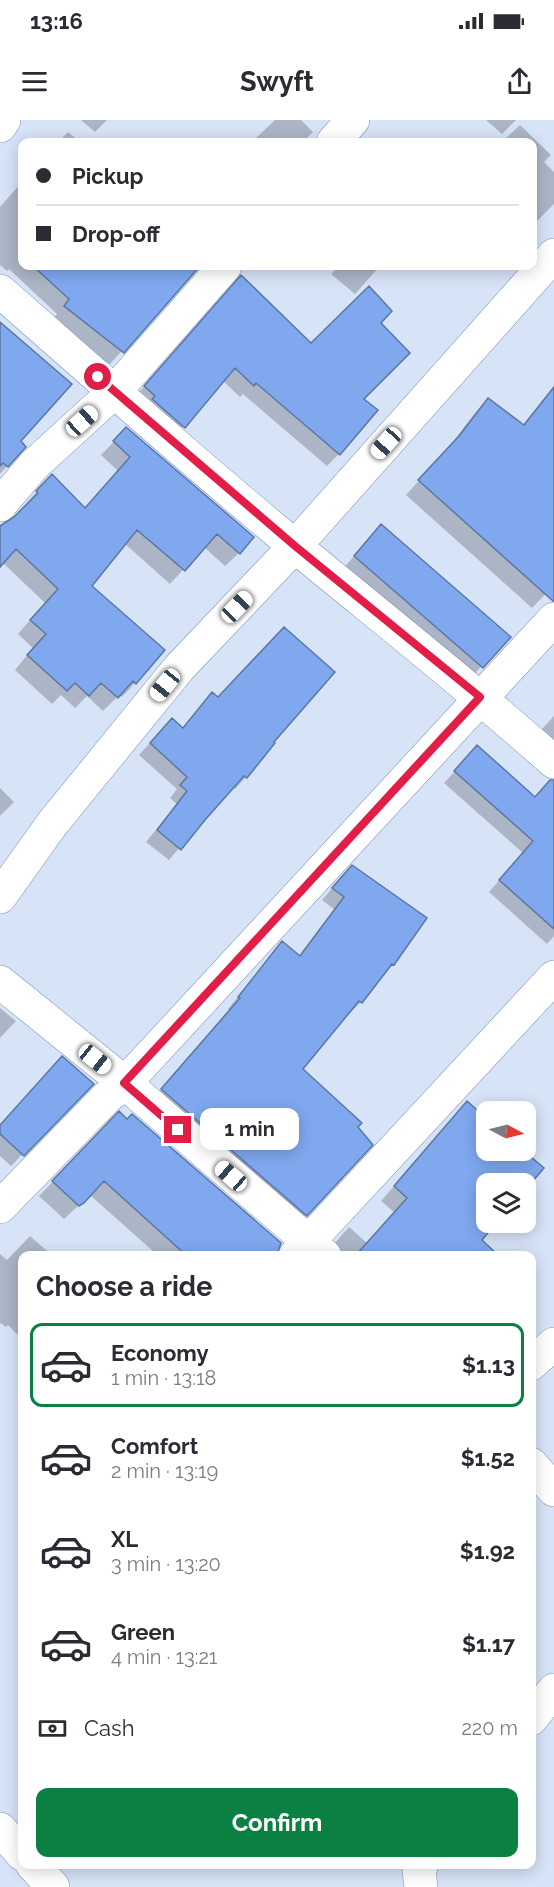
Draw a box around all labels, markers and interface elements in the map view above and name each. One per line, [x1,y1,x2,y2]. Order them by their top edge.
text: 13:16 [30,8,83,34]
icon: menu [18,65,51,98]
icon: share [503,65,536,98]
text: Swyft [240,66,314,97]
text: Pickup [72,163,144,189]
text: Drop-off [72,221,160,247]
route start [84,363,111,390]
car [63,402,101,440]
car [367,424,405,462]
car [218,588,256,626]
car [147,665,183,705]
car [75,1041,115,1077]
north arrow [476,1101,536,1161]
map controls [476,1101,536,1233]
callout: 1 min [199,1109,298,1151]
route end [164,1116,191,1143]
text: 1 min [224,1117,275,1141]
car [212,1157,250,1195]
button: layers [476,1173,536,1233]
text: Choose a ride [36,1271,212,1302]
icon: car [39,1338,93,1392]
text: Economy [111,1340,209,1366]
text: $1.13 [462,1352,515,1378]
text: 1 min · 13:18 [111,1366,216,1390]
icon: car [39,1431,93,1485]
text: Comfort [111,1433,198,1459]
text: $1.52 [461,1445,515,1471]
text: 2 min · 13:19 [111,1459,218,1483]
icon: car [39,1524,93,1578]
text: XL [111,1526,138,1552]
text: $1.92 [460,1538,515,1564]
text: 3 min · 13:20 [111,1552,221,1576]
icon: car [39,1617,93,1671]
text: Green [111,1619,175,1645]
text: $1.17 [462,1631,515,1657]
text: 4 min · 13:21 [111,1645,217,1669]
icon: cash [36,1712,69,1745]
text: Cash [84,1715,135,1741]
text: 220 m [461,1716,518,1740]
button: Confirm [36,1788,518,1857]

